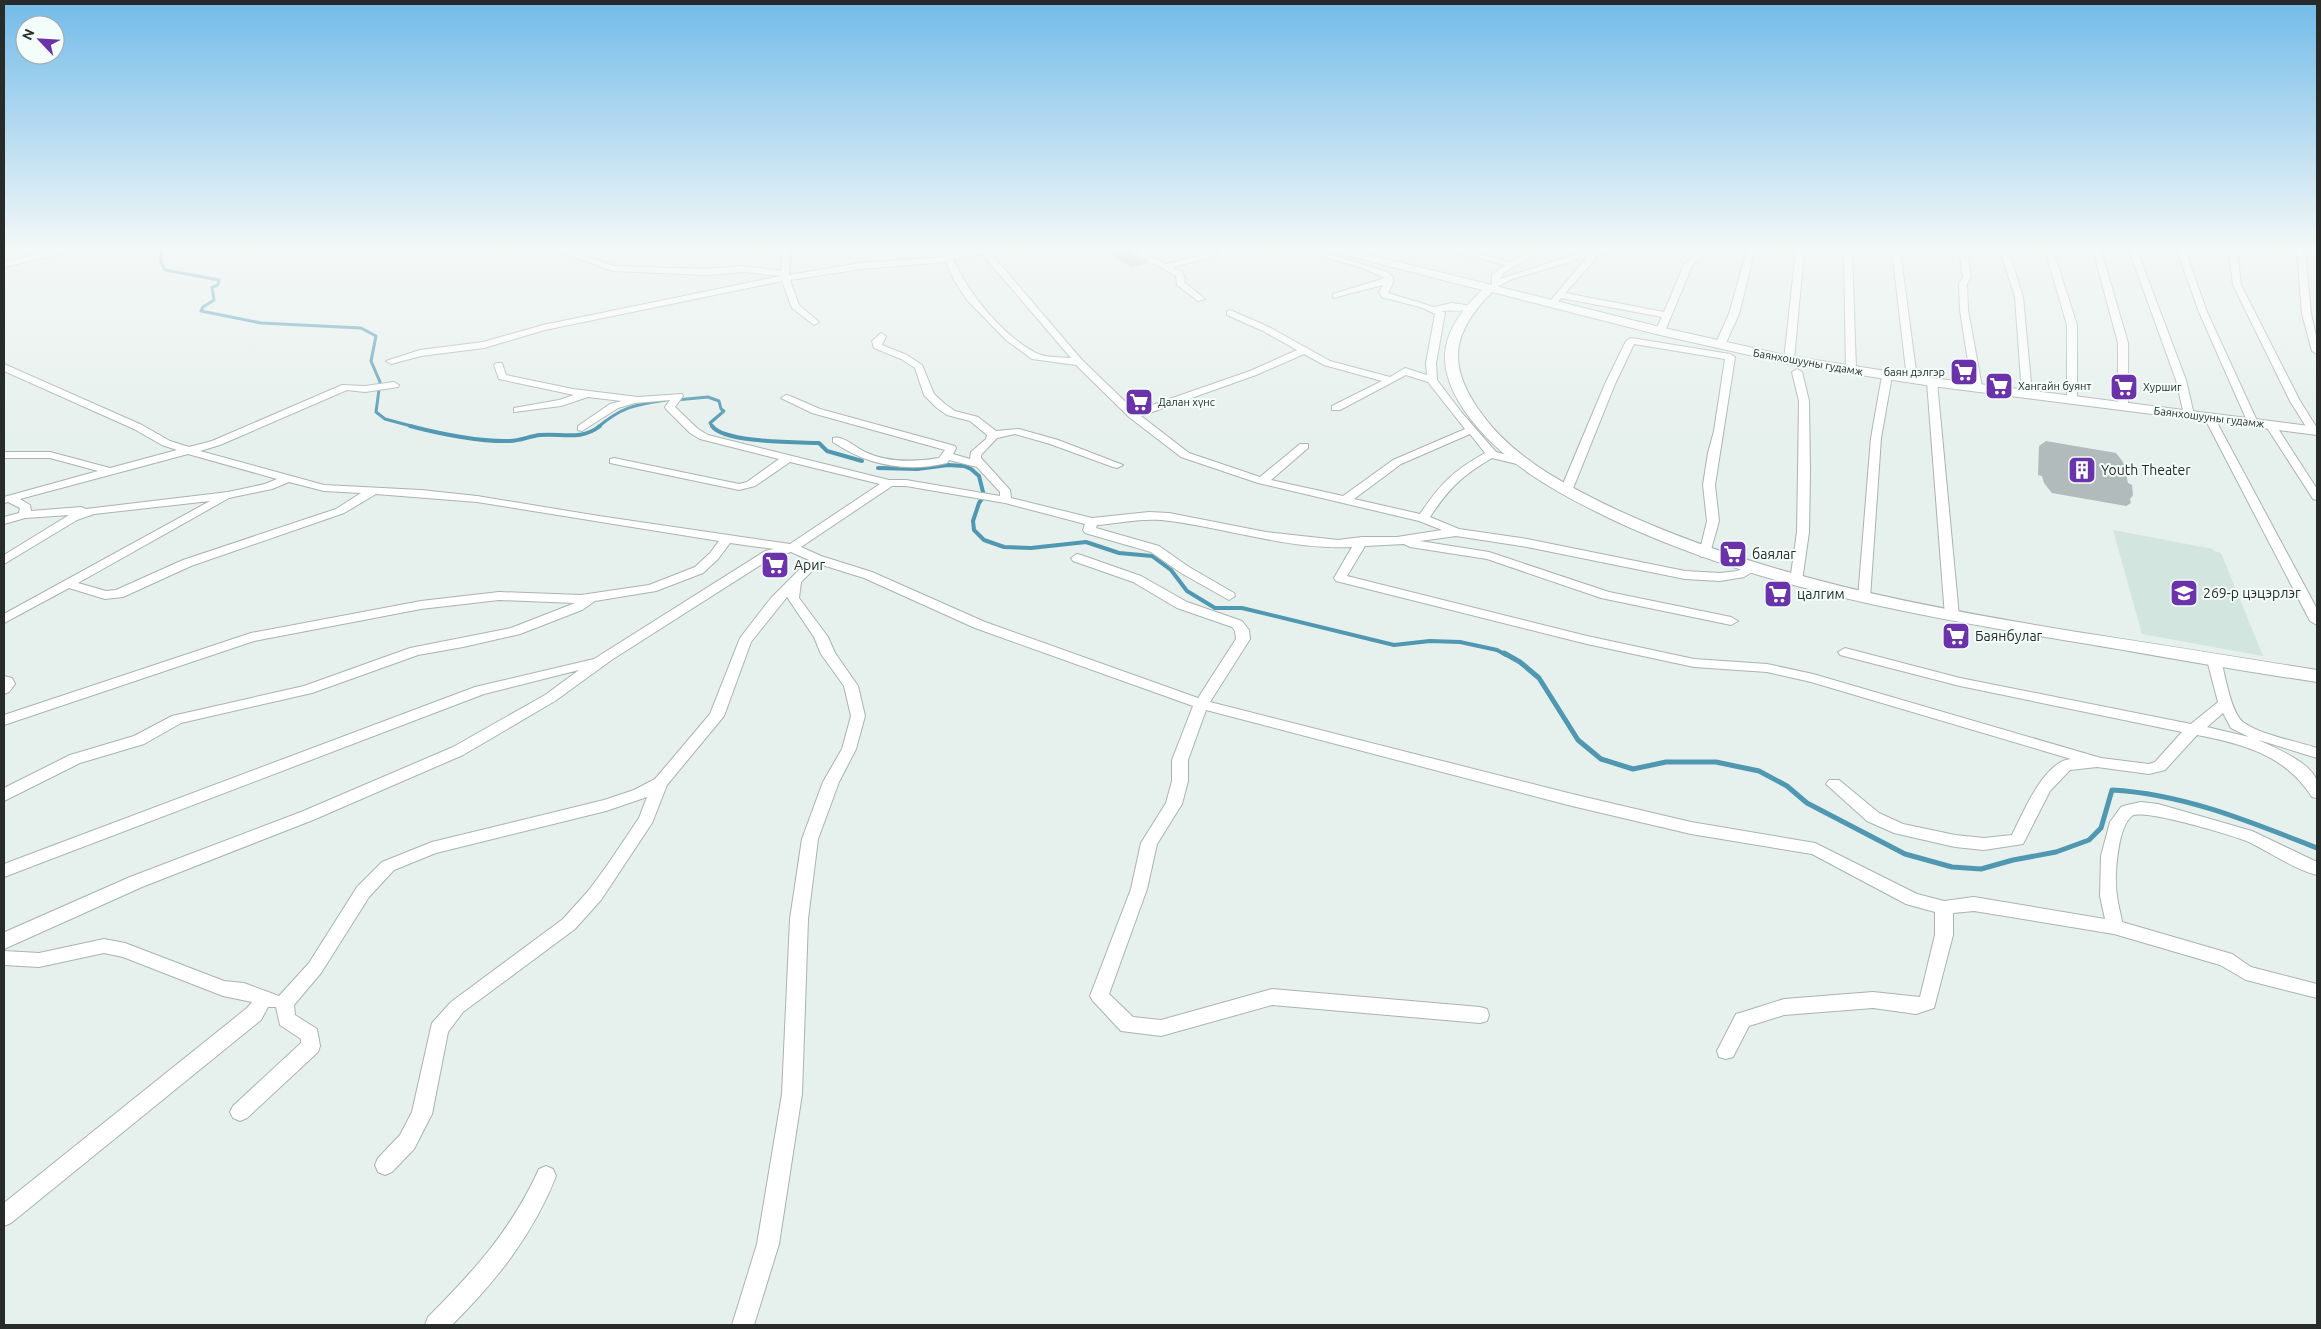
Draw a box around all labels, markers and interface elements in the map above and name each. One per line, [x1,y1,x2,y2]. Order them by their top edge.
north arrow [15,15,65,65]
text: N [19,26,38,43]
street label: Баянхошууны гудамж [1752,346,1864,378]
supermarket icon: баян дэлгэр [1949,357,1979,387]
place label: баян дэлгэр [1884,366,1945,378]
supermarket icon: Хангайн буянт [1984,371,2014,401]
supermarket icon: Хуршиг [2109,372,2139,402]
place label: Хангайн буянт [2018,380,2091,392]
place label: Хуршиг [2143,381,2182,393]
supermarket icon: Далан хүнс [1124,387,1154,417]
place label: Далан хүнс [1158,396,1215,408]
street label: Баянхошууны гудамж [2153,404,2265,430]
building icon: Youth Theater [2067,455,2097,485]
place label: Youth Theater [2101,462,2191,478]
supermarket icon: баялаг [1718,539,1748,569]
place label: баялаг [1752,546,1796,562]
supermarket icon: Ариг [760,550,790,580]
place label: Ариг [794,557,826,573]
school or university icon: 269-р цэцэрлэг [2169,578,2199,608]
supermarket icon: цалгим [1763,579,1793,609]
place label: 269-р цэцэрлэг [2203,585,2301,601]
place label: цалгим [1797,586,1845,602]
supermarket icon: Баянбулаг [1941,621,1971,651]
place label: Баянбулаг [1975,628,2043,644]

